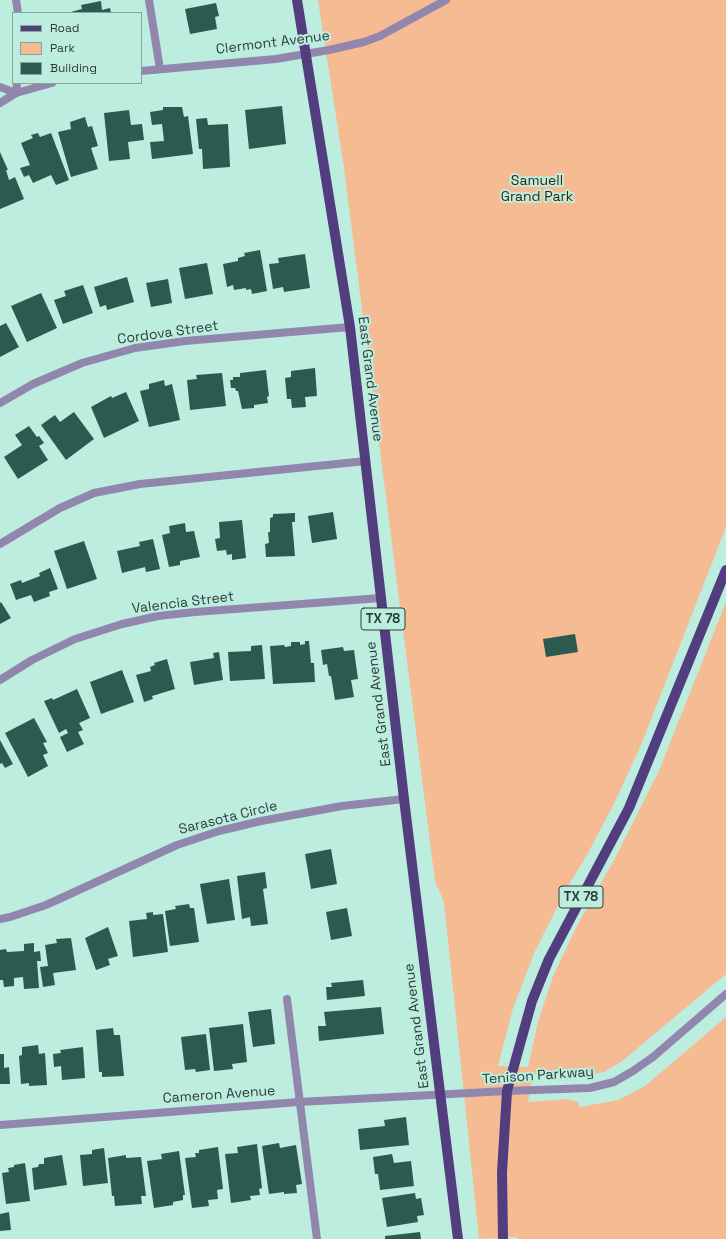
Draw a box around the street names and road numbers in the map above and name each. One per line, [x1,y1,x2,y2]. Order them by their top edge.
street label: Clermont Avenue [215,28,331,58]
street label: East Grand Avenue [354,315,386,443]
street label: Cordova Street [116,318,220,348]
street label: Valencia Street [131,588,235,618]
road number: TX 78 [361,608,405,630]
street label: East Grand Avenue [363,640,395,768]
street label: Sarasota Circle [177,798,279,838]
road number: TX 78 [559,886,603,908]
street label: East Grand Avenue [401,962,433,1090]
street label: Tenison Parkway [482,1064,594,1088]
street label: Cameron Avenue [162,1083,276,1107]

